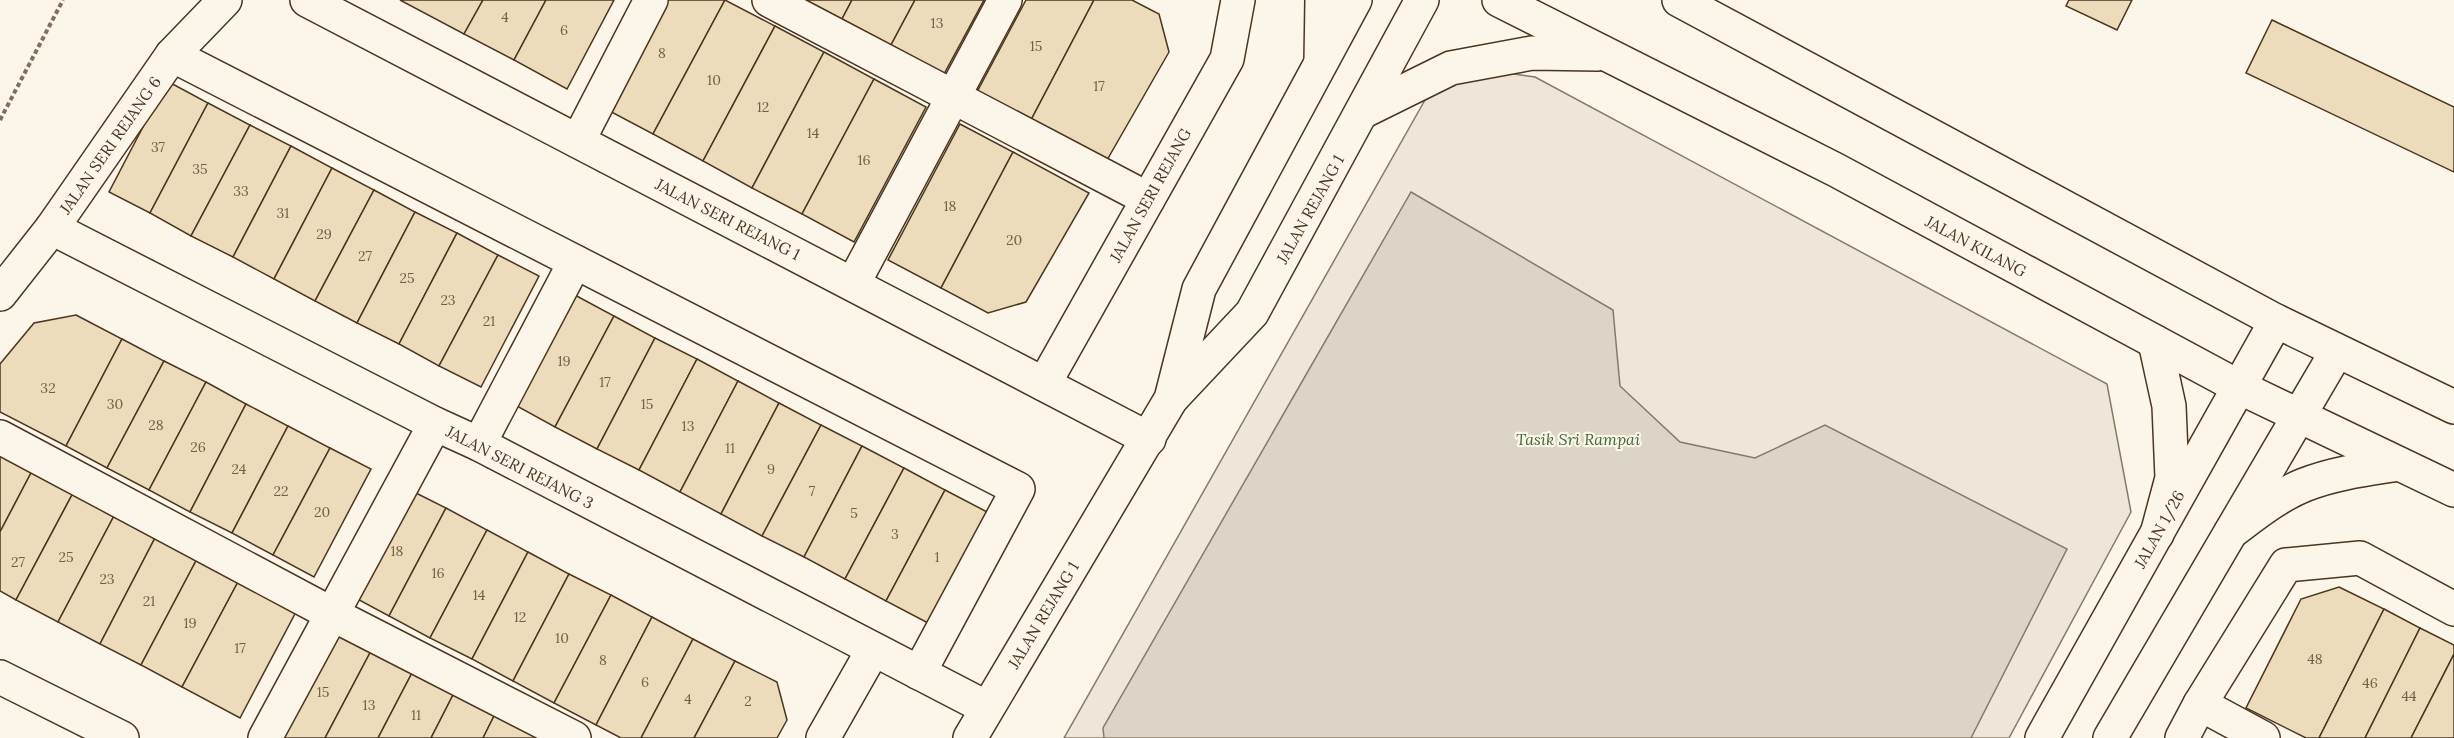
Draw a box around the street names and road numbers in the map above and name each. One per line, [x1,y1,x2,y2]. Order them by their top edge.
street label: JALAN SERI REJANG 6 [54,72,165,218]
street label: JALAN SERI REJANG [1104,125,1195,266]
street label: JALAN REJANG 1 [1271,151,1348,268]
street label: JALAN SERI REJANG 1 [651,173,804,264]
street label: JALAN KILANG [1921,211,2030,281]
street label: JALAN SERI REJANG 3 [442,421,597,513]
street label: JALAN 1/26 [2129,487,2189,573]
street label: JALAN REJANG 1 [1003,558,1083,673]

